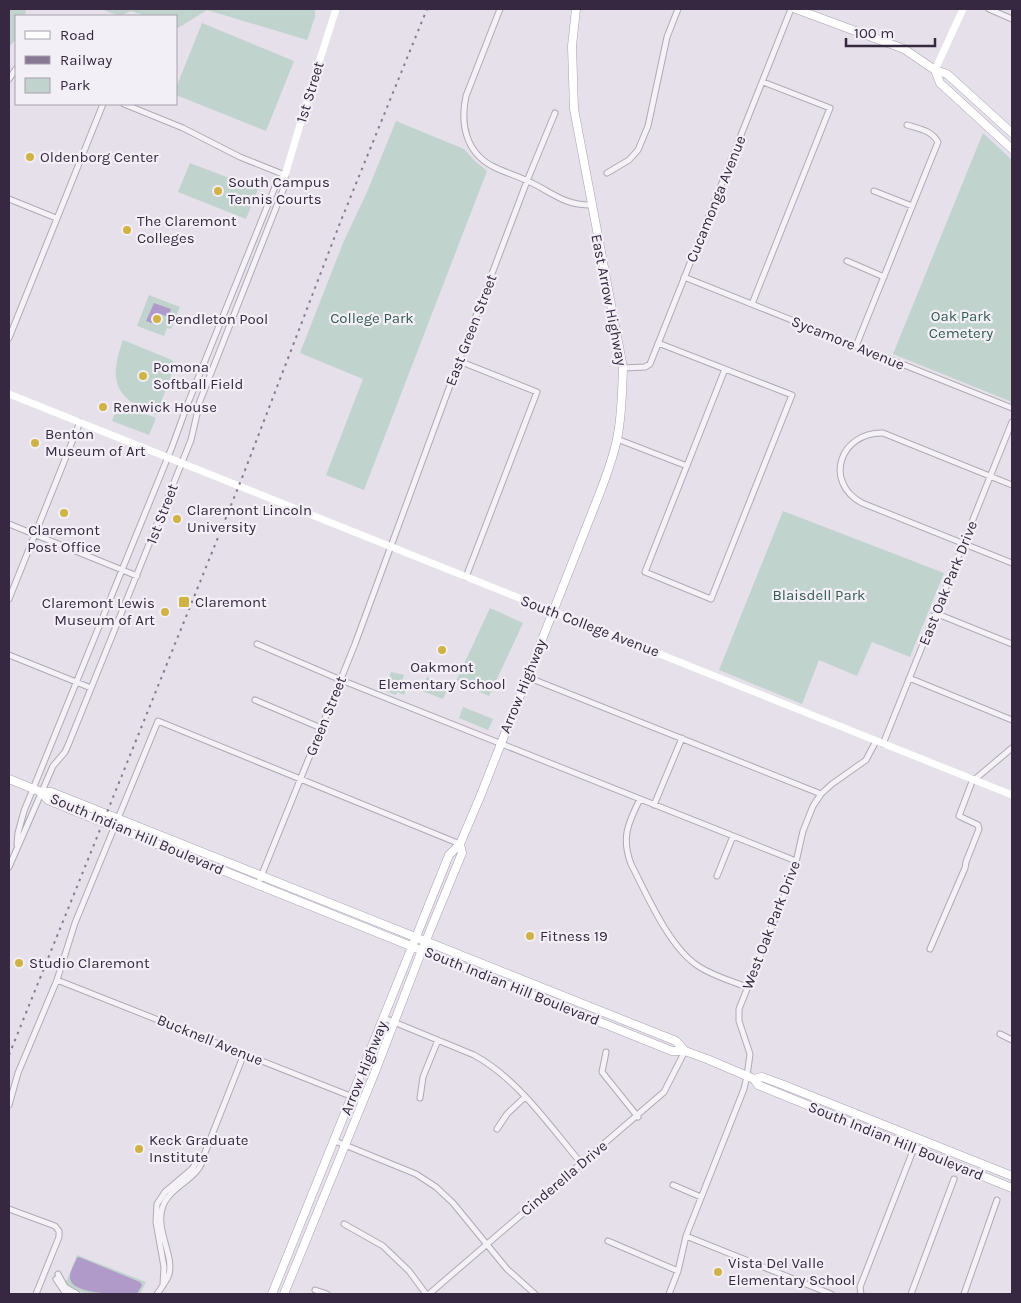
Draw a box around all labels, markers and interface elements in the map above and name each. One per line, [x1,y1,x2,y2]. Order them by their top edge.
legend [15,15,178,105]
scale bar [846,15,935,47]
text: 100 m [854,24,894,42]
text: Road [60,26,95,44]
text: Railway [60,51,112,69]
street label: 1st Street [292,59,328,125]
text: Park [60,76,90,94]
street label: Cucamonga Avenue [682,133,750,265]
place label: Oldenborg Center [40,148,159,166]
marker: Oldenborg Center [24,151,36,163]
place label: South Campus Tennis Courts [228,173,330,208]
marker: South Campus Tennis Courts [212,185,224,197]
place label: The Claremont Colleges [137,212,237,247]
marker: The Claremont Colleges [121,224,133,236]
street label: East Arrow Highway [587,233,631,367]
street label: East Green Street [441,271,501,388]
park label: Oak Park Cemetery [929,307,993,342]
park label: College Park [330,309,414,327]
place label: Pendleton Pool [167,310,268,328]
street label: Sycamore Avenue [789,312,907,374]
marker: Pendleton Pool [151,313,163,325]
place label: Pomona Softball Field [153,358,243,393]
marker: Pomona Softball Field [137,370,149,382]
place label: Renwick House [113,398,217,416]
marker: Renwick House [97,401,109,413]
place label: Benton Museum of Art [45,425,146,460]
marker: Benton Museum of Art [29,437,41,449]
street label: 1st Street [142,481,182,547]
place label: Claremont Lincoln University [187,501,312,536]
marker: Claremont Post Office [58,507,70,519]
marker: Claremont Lincoln University [171,513,183,525]
street label: East Oak Park Drive [915,518,981,648]
place label: Claremont Post Office [27,521,101,556]
park label: Blaisdell Park [772,586,866,604]
street label: South College Avenue [518,591,662,661]
place label: Claremont [195,593,267,611]
place label: Claremont Lewis Museum of Art [42,594,155,629]
marker: Claremont [177,595,191,609]
marker: Claremont Lewis Museum of Art [159,606,171,618]
street label: Arrow Highway [496,636,550,736]
marker: Oakmont Elementary School [436,644,448,656]
place label: Oakmont Elementary School [378,658,506,693]
street label: Green Street [302,673,350,758]
street label: South Indian Hill Boulevard [47,789,227,879]
street label: West Oak Park Drive [738,858,804,992]
place label: Fitness 19 [540,927,608,945]
marker: Fitness 19 [524,930,536,942]
street label: South Indian Hill Boulevard [422,943,602,1029]
place label: Studio Claremont [29,954,150,972]
marker: Studio Claremont [13,957,25,969]
street label: Bucknell Avenue [154,1011,266,1069]
street label: Arrow Highway [337,1018,391,1118]
street label: South Indian Hill Boulevard [806,1098,986,1184]
place label: Keck Graduate Institute [149,1131,248,1166]
street label: Cinderella Drive [517,1136,611,1220]
marker: Keck Graduate Institute [133,1143,145,1155]
place label: Vista Del Valle Elementary School [728,1254,855,1289]
marker: Vista Del Valle Elementary School [712,1266,724,1278]

